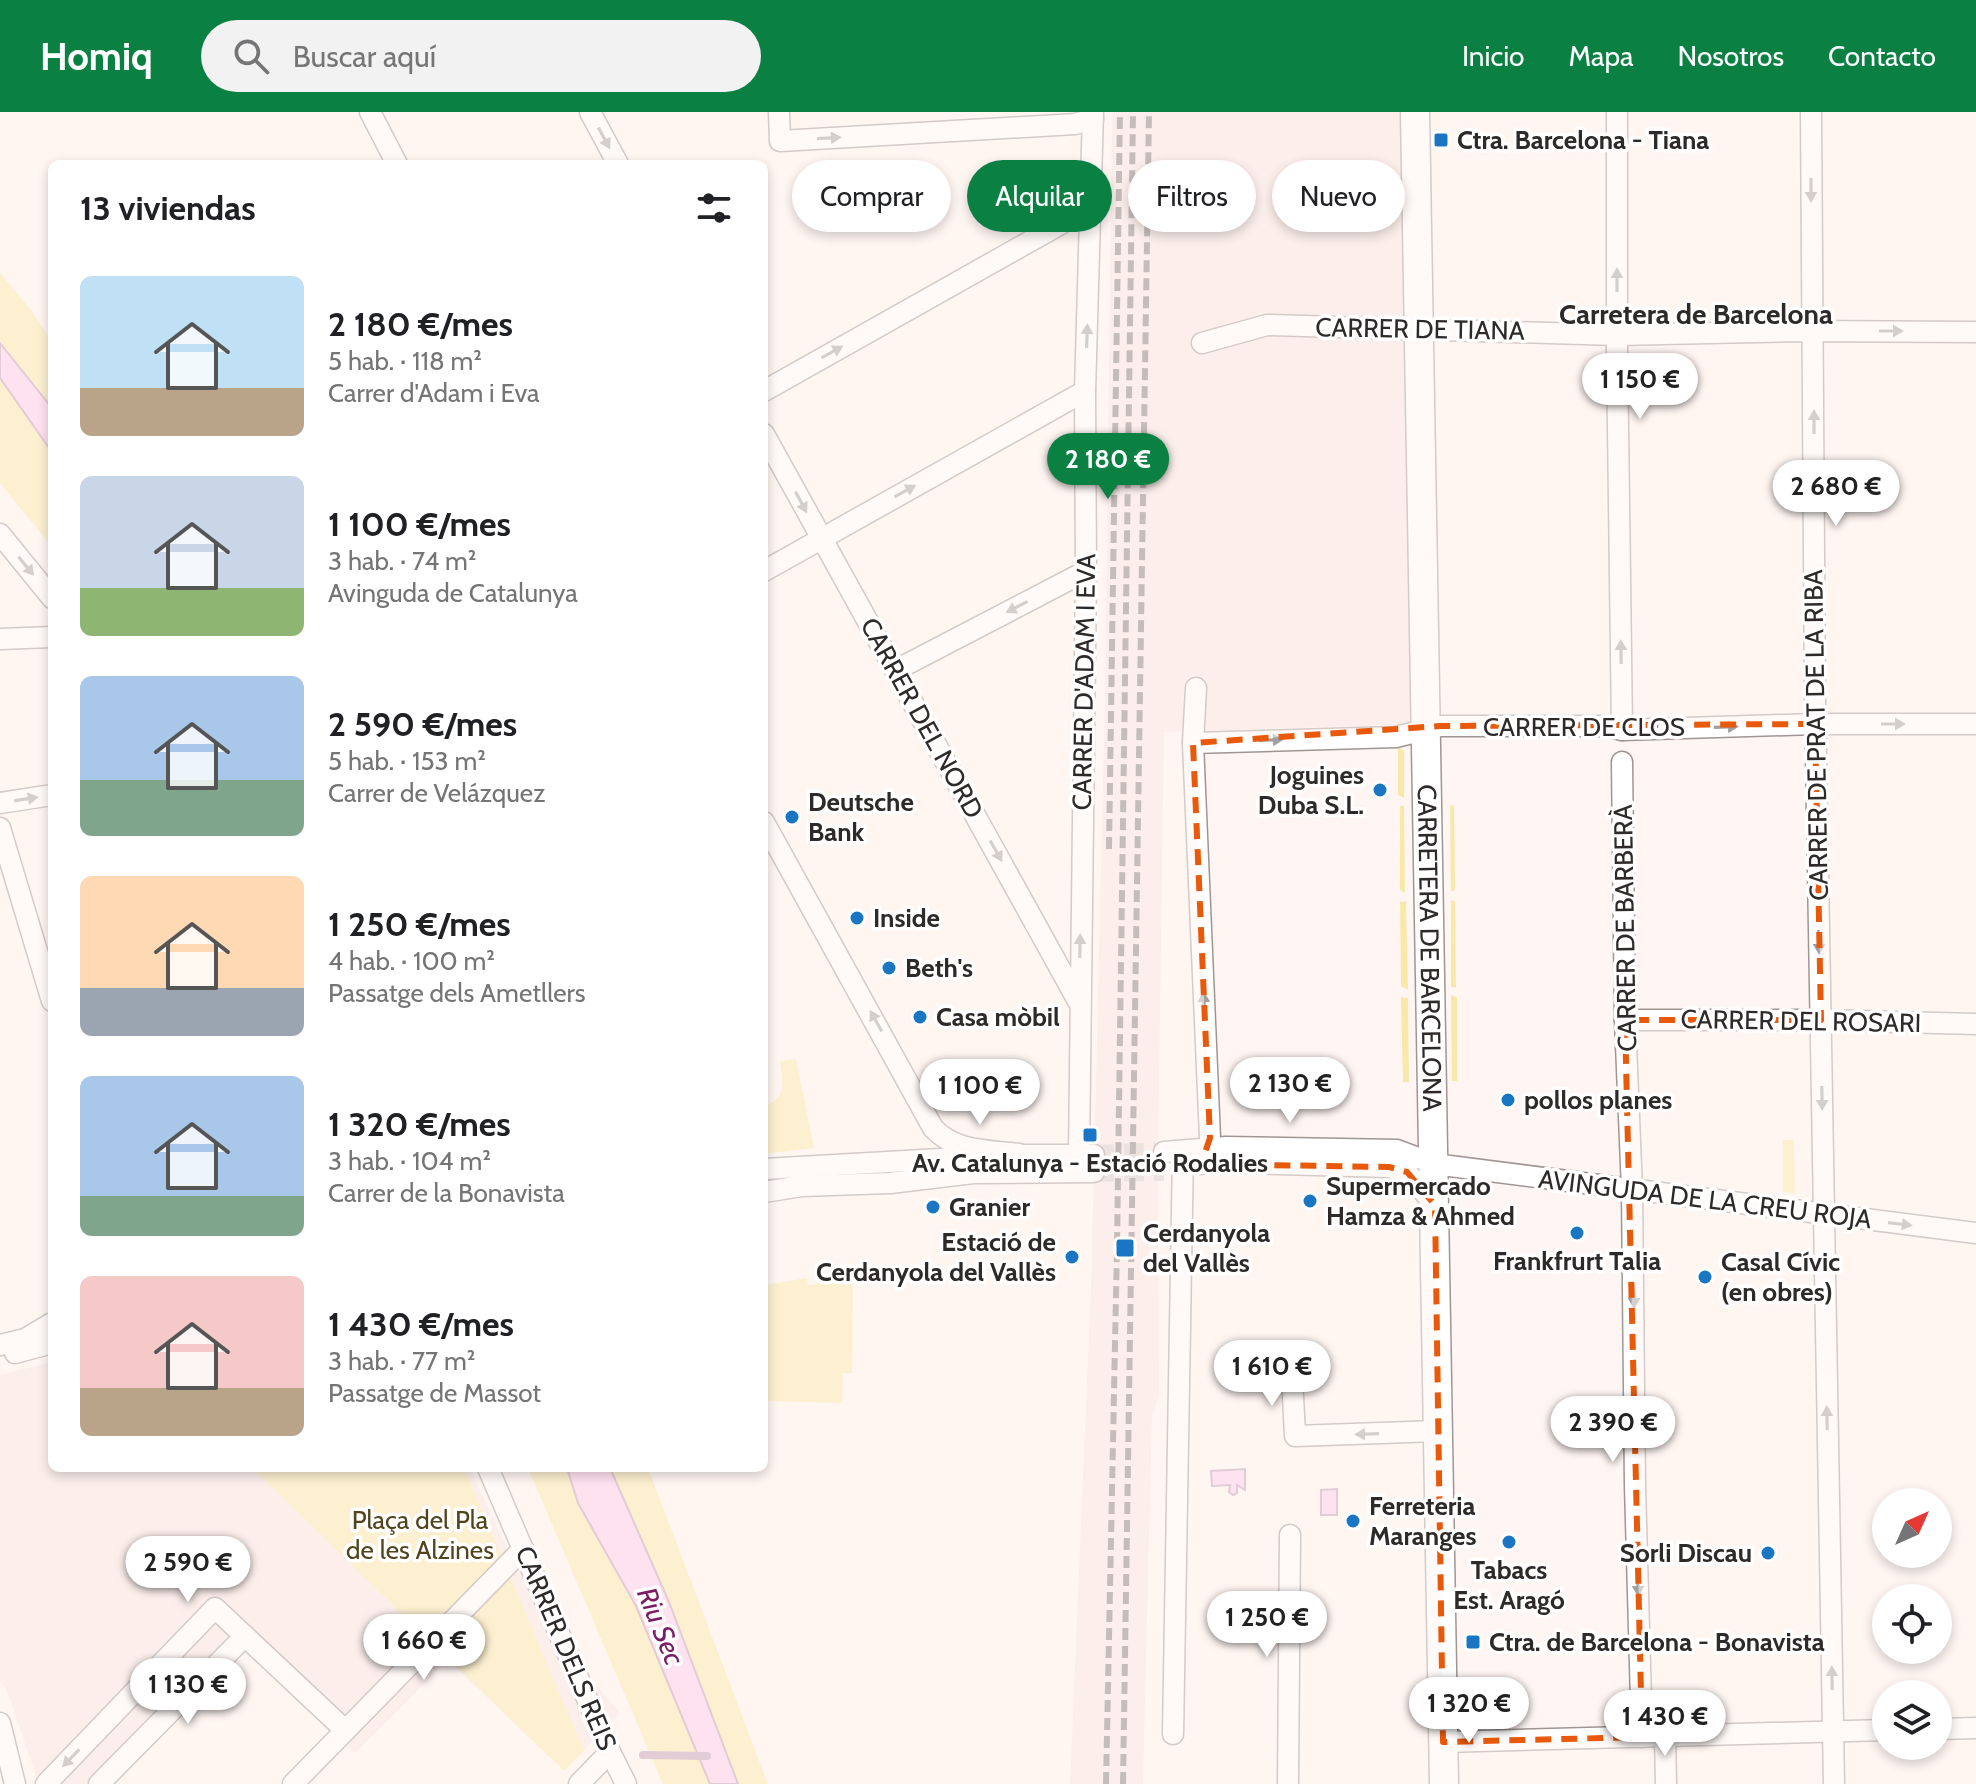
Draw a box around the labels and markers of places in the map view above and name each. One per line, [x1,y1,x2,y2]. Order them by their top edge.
place label: Ctra. Barcelona - Tiana [1457,124,1709,156]
marker: Ctra. Barcelona - Tiana [1432,131,1450,149]
pin: 1 150 € [1566,353,1714,421]
pin: 2 180 € [1034,433,1182,501]
pin: 2 680 € [1762,460,1910,528]
place label: Joguines Duba S.L. [1258,759,1364,821]
marker: Joguines Duba S.L. [1371,781,1389,799]
place label: Deutsche Bank [808,786,914,848]
marker: Deutsche Bank [783,808,801,826]
place label: Inside [873,902,940,934]
marker: Inside [848,909,866,927]
place label: Beth's [905,952,973,984]
marker: Beth's [880,959,898,977]
place label: Casa mòbil [936,1001,1060,1033]
marker: Casa mòbil [911,1008,929,1026]
pin: 2 130 € [1216,1057,1364,1125]
pin: 1 100 € [906,1059,1054,1127]
place label: pollos planes [1524,1084,1672,1116]
marker: pollos planes [1499,1091,1517,1109]
marker: Av. Catalunya - Estació Rodalies [1081,1126,1099,1144]
place label: Av. Catalunya - Estació Rodalies [912,1147,1268,1179]
place label: Supermercado Hamza & Ahmed [1326,1170,1515,1232]
place label: Granier [949,1191,1030,1223]
marker: Supermercado Hamza & Ahmed [1301,1192,1319,1210]
marker: Granier [924,1198,942,1216]
place label: Cerdanyola del Vallès [1143,1217,1270,1279]
marker: Frankfrurt Talia [1568,1224,1586,1242]
place label: Estació de Cerdanyola del Vallès [816,1226,1056,1288]
marker: Cerdanyola del Vallès [1114,1237,1136,1259]
place label: Frankfrurt Talia [1493,1245,1661,1277]
place label: Casal Cívic (en obres) [1721,1246,1840,1308]
marker: Estació de Cerdanyola del Vallès [1063,1248,1081,1266]
marker: Casal Cívic (en obres) [1696,1268,1714,1286]
pin: 1 610 € [1198,1340,1346,1408]
pin: 2 390 € [1539,1396,1687,1464]
place label: Ferreteria Maranges [1369,1490,1476,1552]
marker: Ferreteria Maranges [1344,1512,1362,1530]
marker: Tabacs Est. Aragó [1500,1533,1518,1551]
pin: 2 590 € [114,1536,262,1604]
place label: Sorli Discau [1620,1537,1752,1569]
marker: Sorli Discau [1759,1544,1777,1562]
place label: Tabacs Est. Aragó [1453,1554,1565,1616]
pin: 1 250 € [1193,1591,1341,1659]
pin: 1 660 € [350,1614,498,1682]
place label: Ctra. de Barcelona - Bonavista [1489,1626,1825,1658]
marker: Ctra. de Barcelona - Bonavista [1464,1633,1482,1651]
pin: 1 130 € [114,1658,262,1726]
pin: 1 320 € [1395,1677,1543,1745]
pin: 1 430 € [1591,1690,1739,1758]

